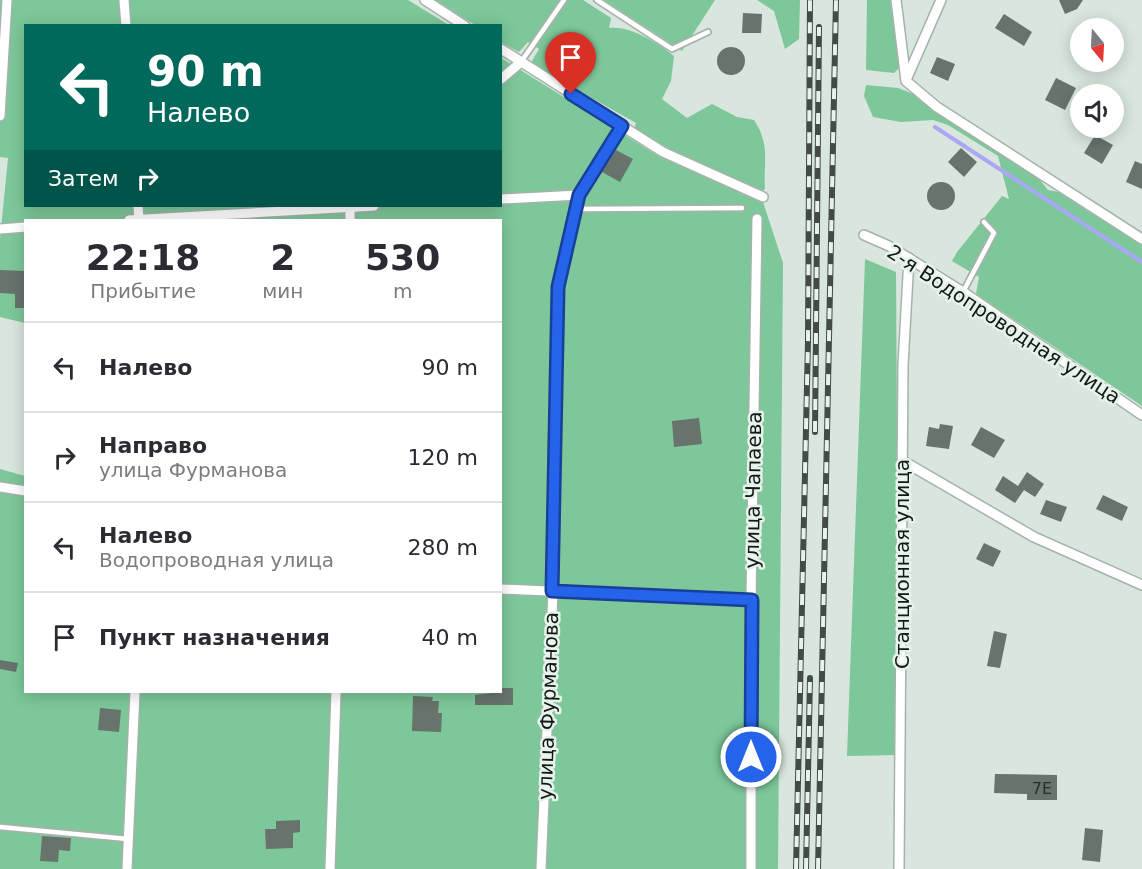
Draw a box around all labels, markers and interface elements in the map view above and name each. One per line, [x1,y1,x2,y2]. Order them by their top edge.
north arrow [1070,18,1124,72]
map controls [1070,18,1124,138]
pin [545,32,596,94]
icon: arrive [554,41,587,74]
text: 90 m [147,47,264,96]
icon: left [48,48,126,126]
button: sound [1070,84,1124,138]
text: Налево [147,97,250,128]
icon: right [131,162,164,195]
text: Затем [48,166,119,191]
text: 22:18 [86,237,200,278]
text: 2 [270,237,295,278]
text: 530 [365,237,440,278]
street label: 2-я Водопроводная улица [883,239,1125,409]
text: Прибытие [90,279,196,303]
text: мин [262,279,303,303]
text: m [393,279,412,303]
icon: left [48,351,81,384]
text: Налево [99,355,192,380]
text: 90 m [422,355,478,380]
street label: улица Чапаева [740,411,766,569]
text: Направо [99,433,207,458]
icon: right [48,441,81,474]
text: 120 m [408,445,478,470]
text: улица Фурманова [99,458,287,482]
street label: Станционная улица [890,459,914,669]
text: Налево [99,523,192,548]
icon: left [48,531,81,564]
text: 280 m [408,535,478,560]
text: Водопроводная улица [99,548,334,572]
street label: улица Фурманова [533,611,563,801]
icon: arrive [48,621,81,654]
text: Пункт назначения [99,625,330,650]
text: 40 m [422,625,478,650]
position arrow [719,725,783,789]
house number: 7Е [1032,779,1052,798]

